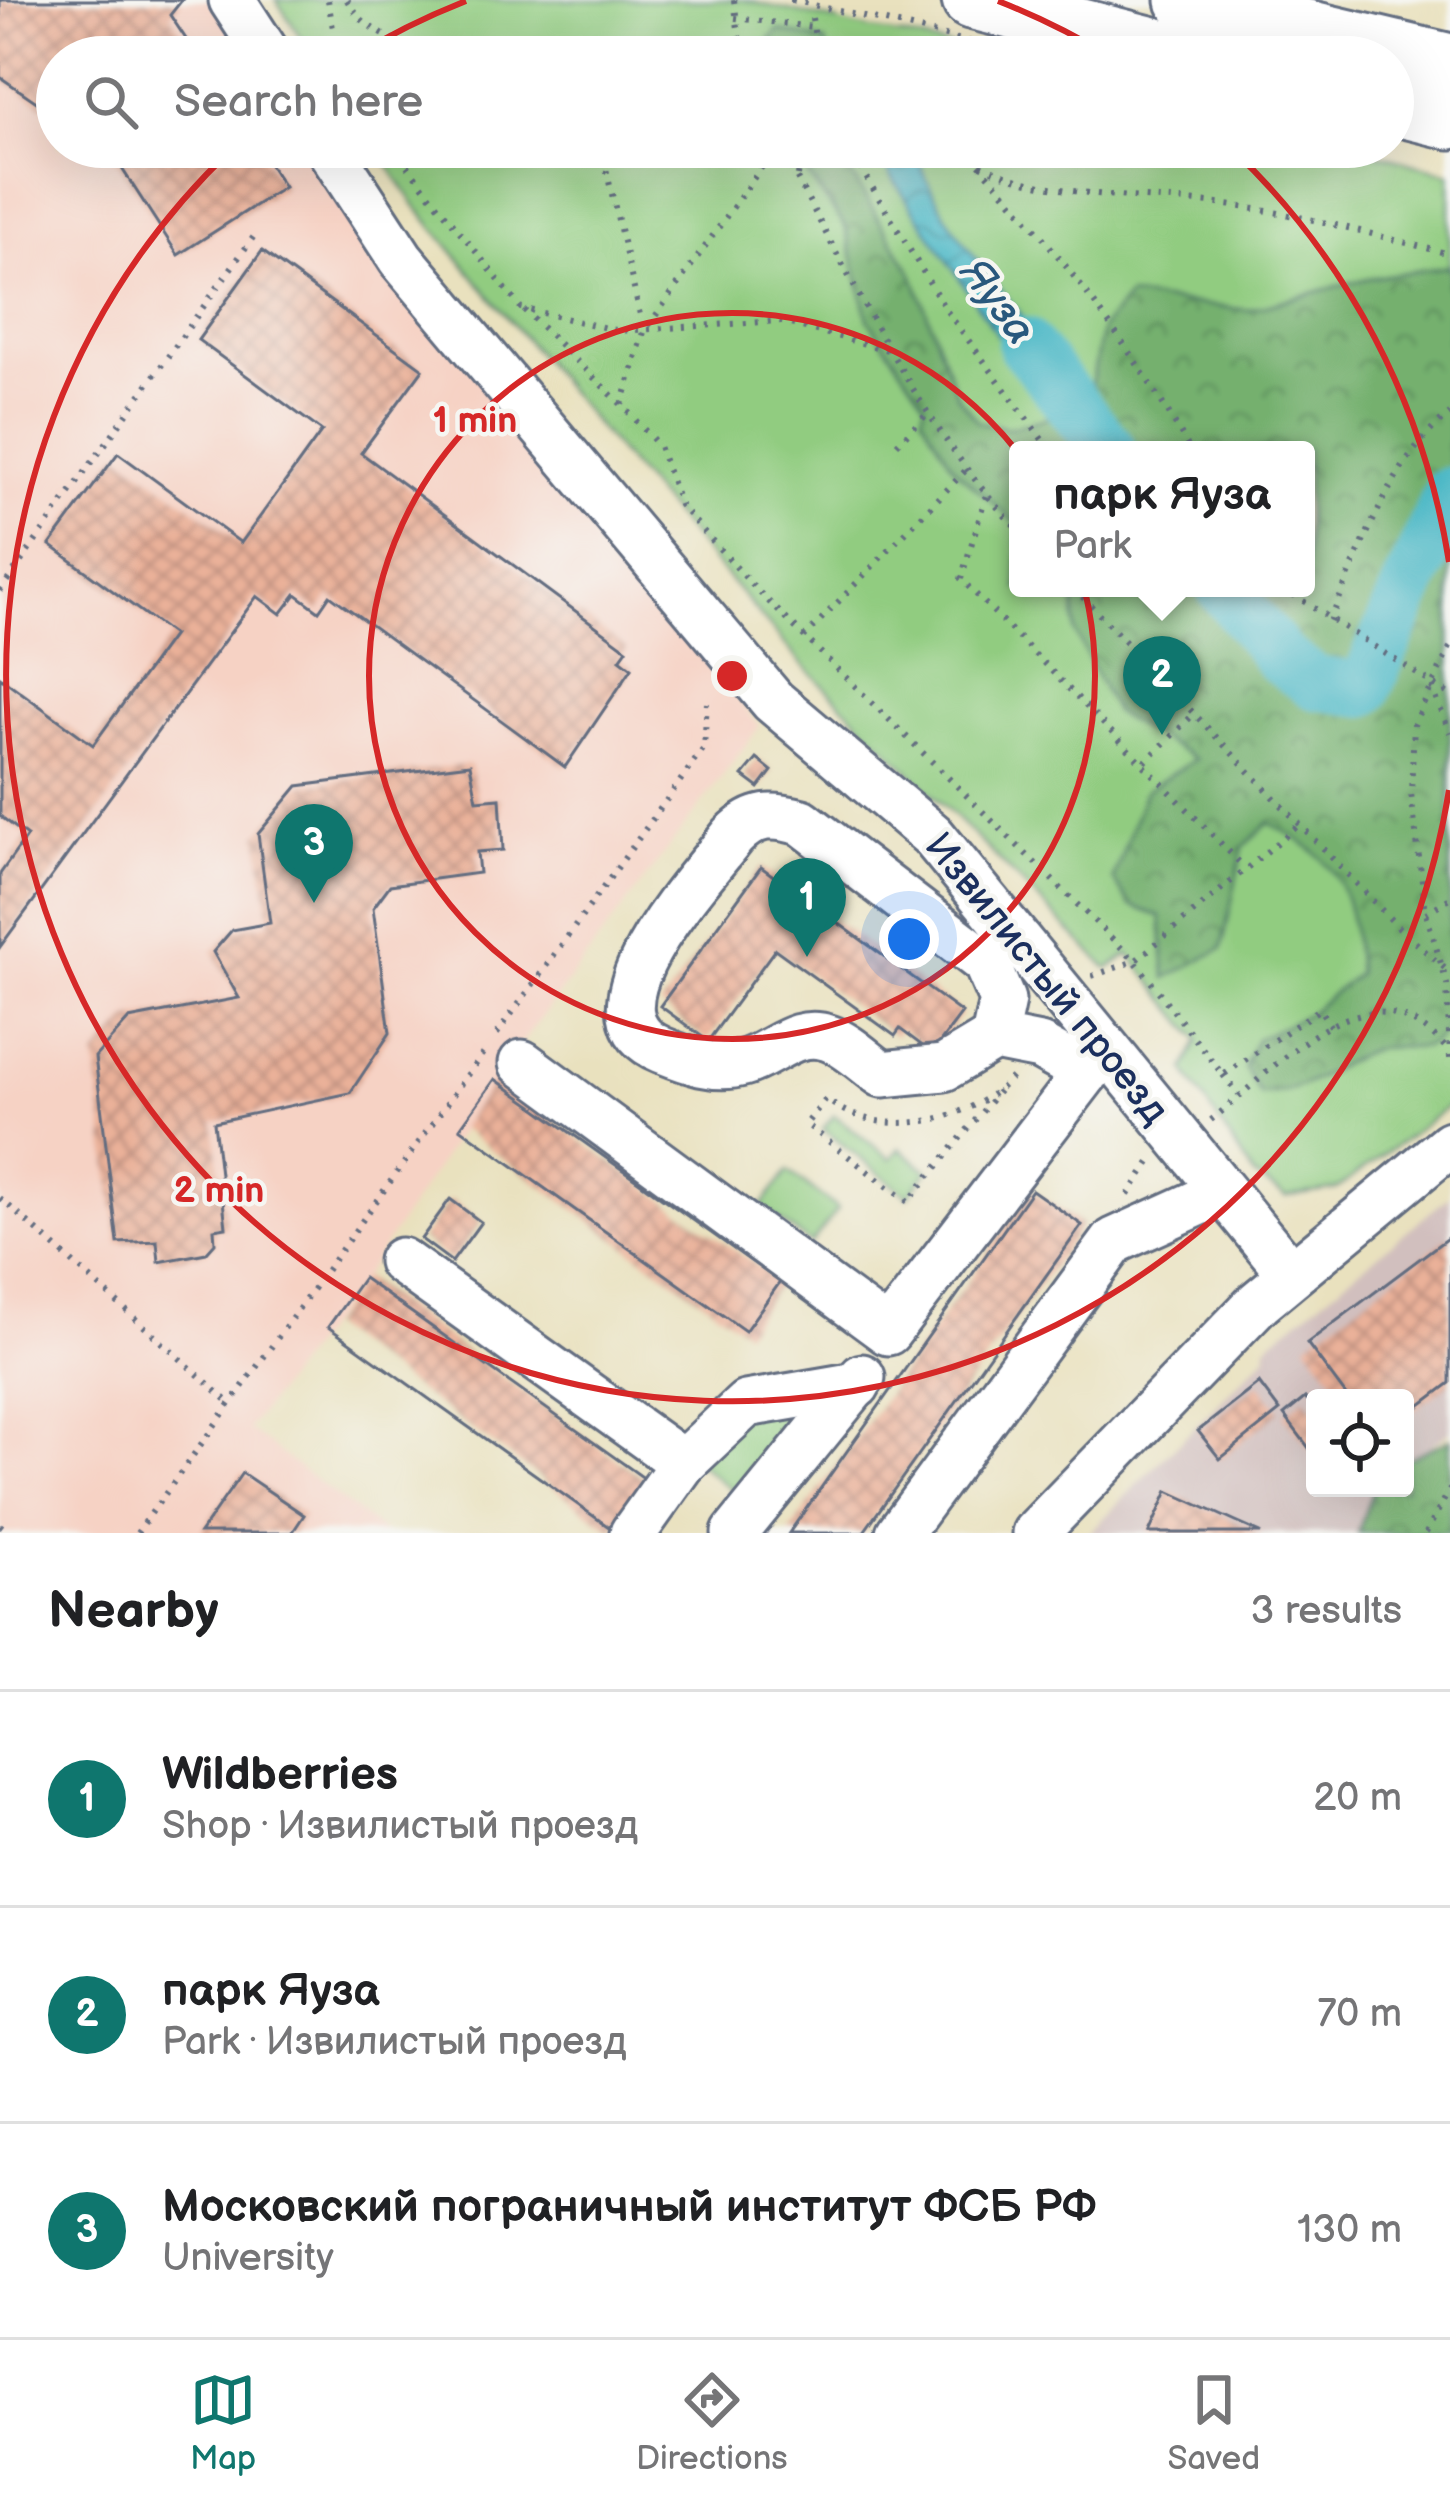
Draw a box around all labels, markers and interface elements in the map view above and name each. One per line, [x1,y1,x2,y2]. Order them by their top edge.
search box [36,36,1414,168]
icon: search [78,69,144,135]
text: Search here [174,75,423,130]
water label: Яуза [948,248,1046,355]
text: 1 min [433,400,517,443]
popup [1009,441,1315,597]
text: парк Яуза [1053,468,1271,523]
text: Park [1053,523,1131,570]
pin: 2 [1123,636,1201,735]
centre of rings [711,655,753,697]
pin: 3 [275,804,353,903]
street label: Извилистый проезд [914,824,1178,1134]
pin: 1 [768,858,846,957]
your location [879,909,939,969]
text: 2 min [174,1170,264,1213]
map controls [1306,1389,1414,1497]
button: locate [1306,1389,1414,1497]
text: Nearby [48,1581,219,1642]
text: 3 results [1250,1588,1402,1635]
text: Wildberries [162,1748,398,1803]
text: 1 [79,1775,95,1822]
text: 20 m [1313,1775,1402,1822]
text: Shop · Извилистый проезд [162,1803,638,1850]
text: парк Яуза [162,1964,380,2019]
text: 2 [75,1991,99,2038]
text: 70 m [1317,1991,1402,2038]
text: Park · Извилистый проезд [162,2019,627,2066]
text: Московский пограничный институт ФСБ РФ [162,2180,1096,2235]
text: 3 [76,2207,98,2254]
text: 130 m [1297,2207,1402,2254]
text: University [162,2235,334,2282]
tab: Map [190,2367,256,2479]
tab: Directions [636,2367,788,2479]
tab: Saved [1167,2367,1260,2479]

